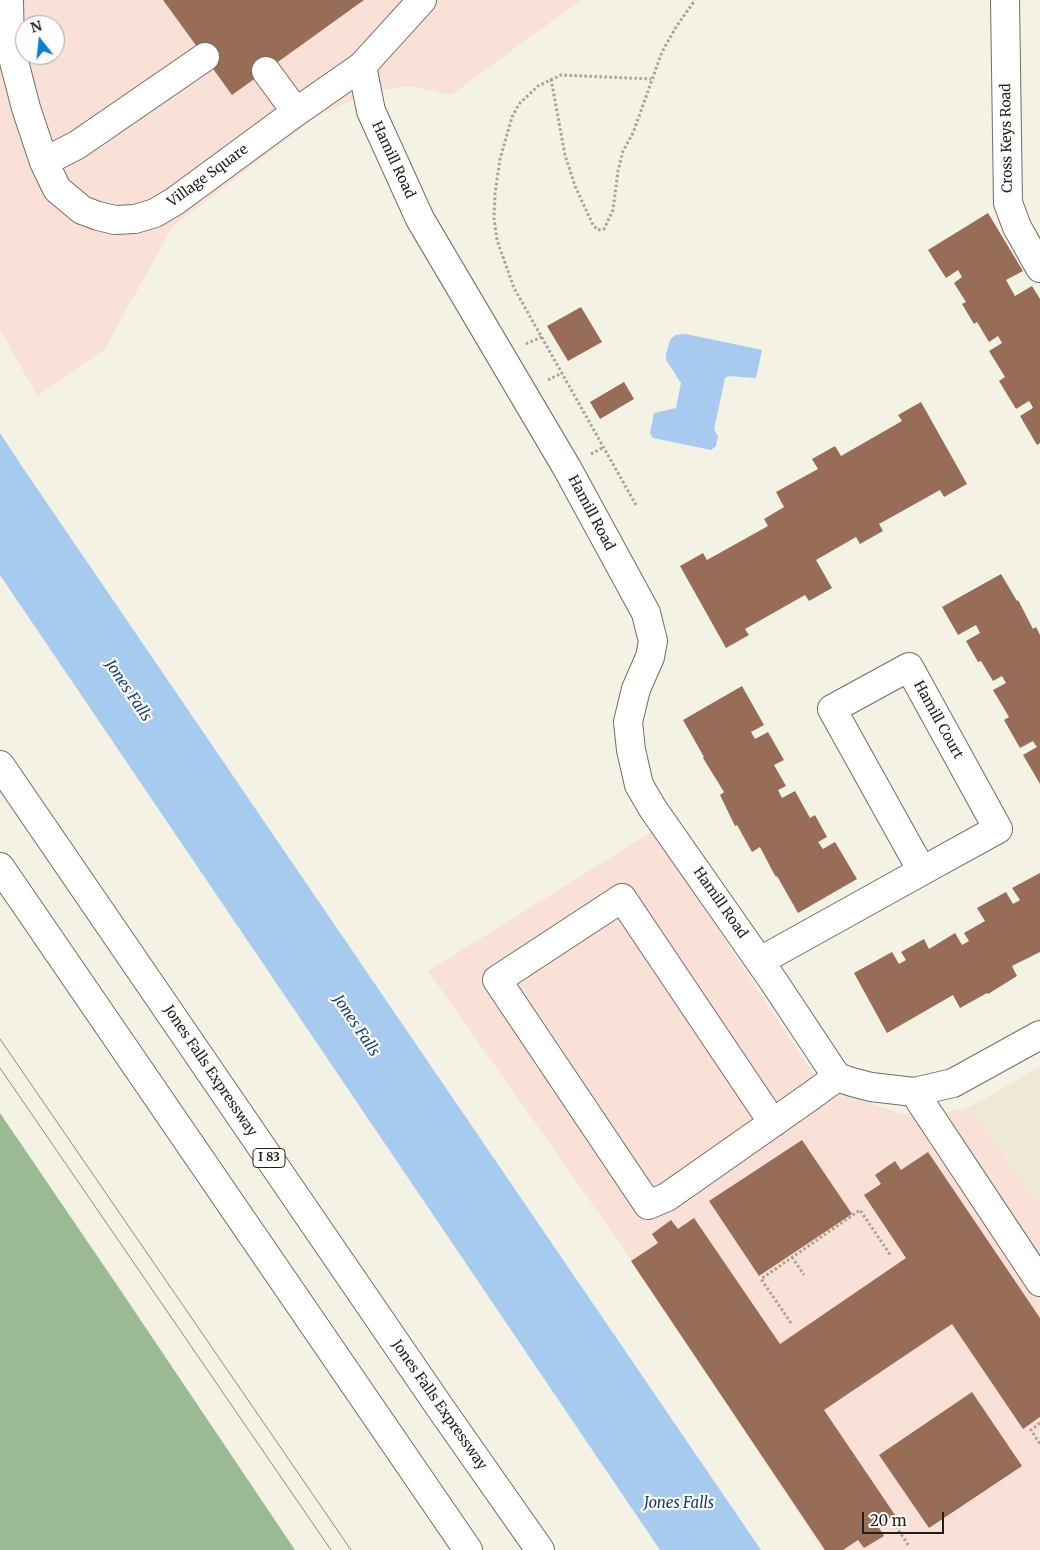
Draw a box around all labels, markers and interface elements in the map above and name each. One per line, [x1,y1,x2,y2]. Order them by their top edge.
north arrow [15,15,65,65]
text: N [28,16,44,37]
street label: Cross Keys Road [998,83,1016,193]
street label: Hamill Road [368,119,418,201]
street label: Village Square [165,141,251,211]
street label: Hamill Road [564,472,618,554]
water label: Jones Falls [101,657,155,725]
street label: Hamill Court [910,678,966,762]
street label: Hamill Road [689,864,751,942]
water label: Jones Falls [329,992,383,1060]
street label: Jones Falls Expressway [160,1002,260,1140]
road number: I 83 [253,1148,285,1168]
street label: Jones Falls Expressway [388,1337,490,1473]
water label: Jones Falls [644,1495,714,1513]
scale bar [865,1502,948,1534]
text: 20 m [870,1511,907,1530]

